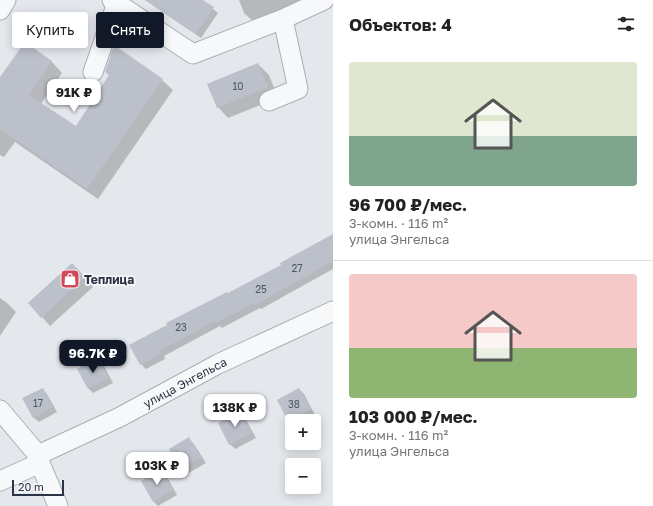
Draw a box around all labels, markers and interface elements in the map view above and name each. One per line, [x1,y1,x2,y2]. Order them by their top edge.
chip: Купить [12,12,88,48]
chip: Снять [96,12,164,48]
icon: filters [615,13,637,35]
text: Объектов: 4 [349,14,452,35]
pin: 91K ₽ [46,79,102,113]
house number: 10 [232,80,244,92]
text: 91K ₽ [56,84,92,100]
icon: home [457,88,529,160]
text: 96 700 ₽/мес. [349,194,467,215]
text: 3-комн. · 116 m² [349,215,448,231]
text: улица Энгельса [349,231,449,247]
house number: 27 [291,262,303,274]
shop icon: Теплица [59,268,81,290]
place label: Теплица [84,272,134,287]
house number: 25 [255,283,267,295]
icon: home [457,300,529,372]
house number: 23 [175,321,187,333]
pin: 96.7K ₽ [56,340,130,374]
text: 96.7K ₽ [68,345,118,361]
street label: улица Энгельса [140,354,229,411]
pin: 138K ₽ [202,394,268,428]
house number: 17 [33,397,43,409]
house number: 38 [288,398,300,410]
text: 138K ₽ [213,399,257,415]
text: 103 000 ₽/мес. [349,406,478,427]
map controls [285,414,321,494]
button: + [285,414,321,450]
text: 3-комн. · 116 m² [349,427,448,443]
text: улица Энгельса [349,443,449,459]
pin: 103K ₽ [124,452,190,486]
text: 103K ₽ [135,457,179,473]
button: − [285,458,321,494]
scale bar [12,478,64,497]
text: 20 m [18,480,44,493]

